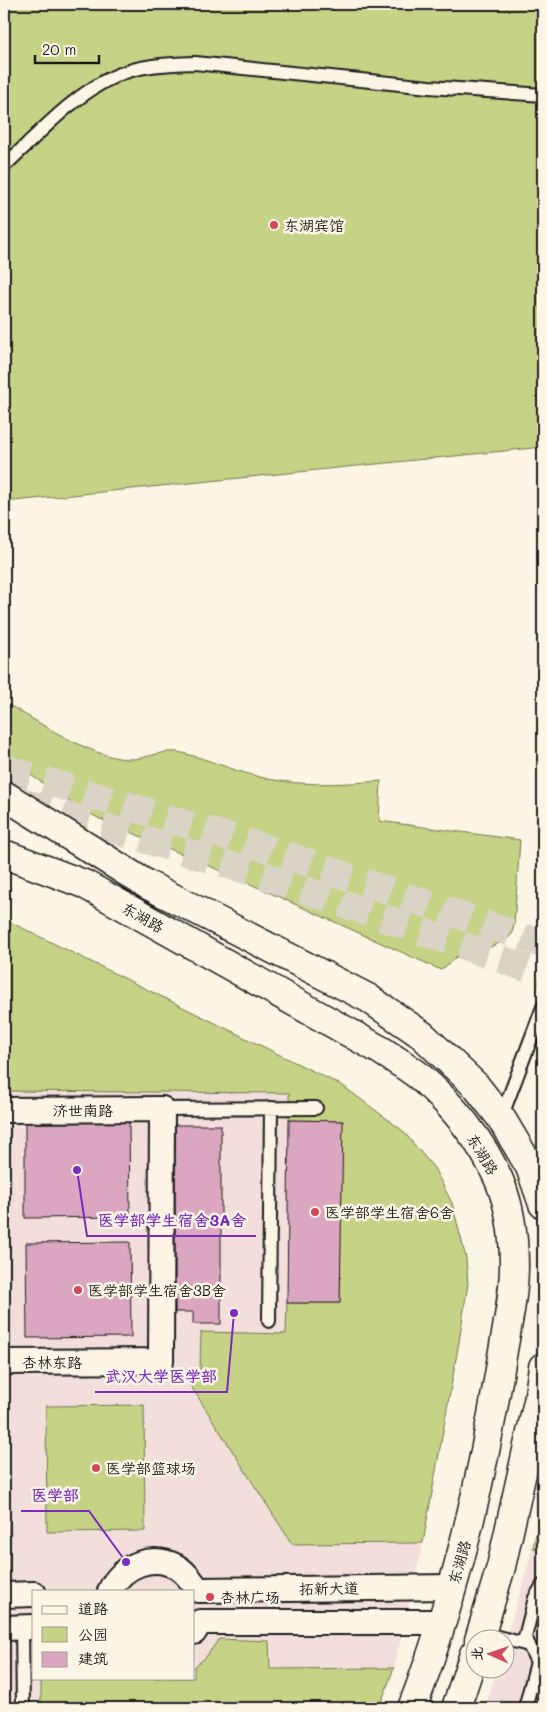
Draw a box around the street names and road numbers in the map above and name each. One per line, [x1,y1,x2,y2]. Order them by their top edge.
street label: 东湖路 [118,897,168,937]
street label: 济世南路 [53,1100,113,1120]
street label: 东湖路 [463,1130,503,1178]
street label: 杏林东路 [22,1352,82,1372]
street label: 东湖路 [443,1538,475,1586]
street label: 拓新大道 [299,1577,359,1599]

